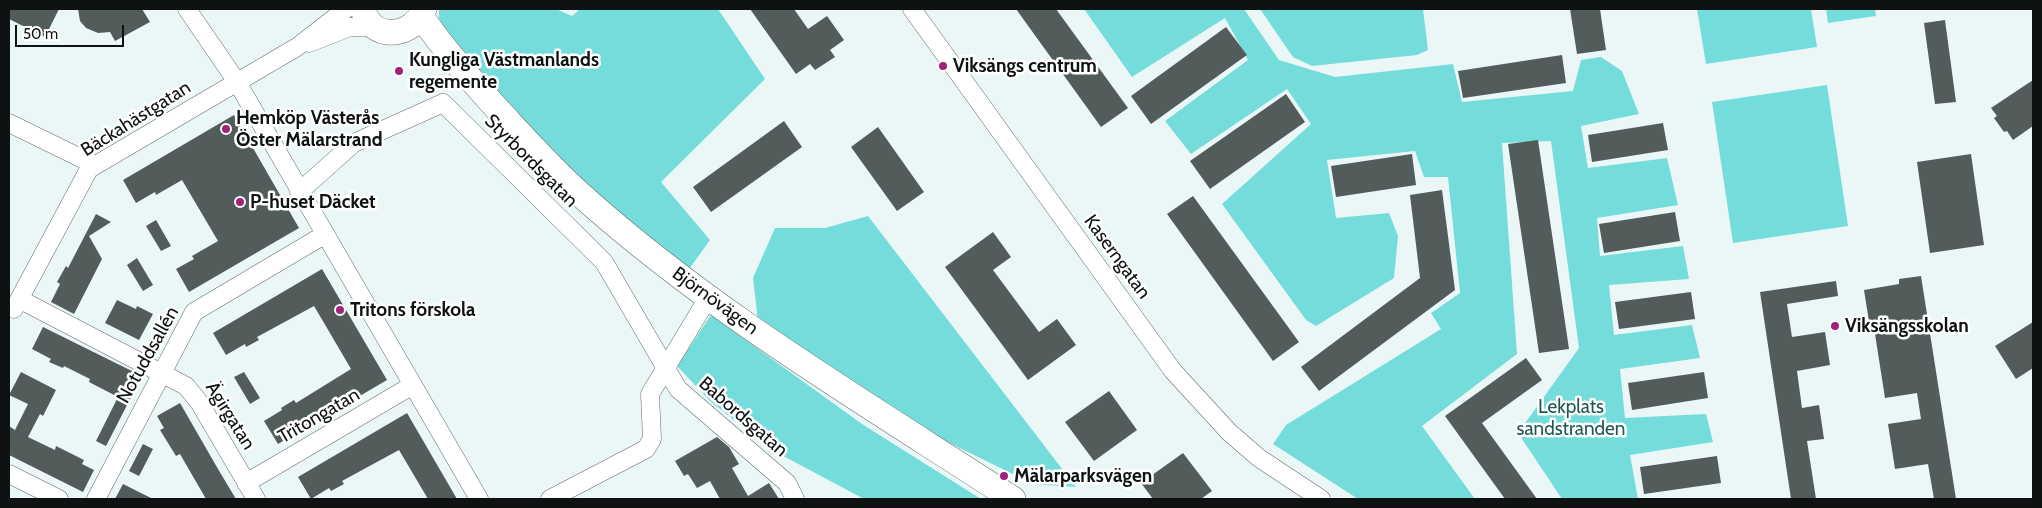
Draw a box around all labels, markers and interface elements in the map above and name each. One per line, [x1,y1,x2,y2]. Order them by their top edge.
scale bar [18,15,126,47]
text: 50 m [23,25,58,43]
place label: Kungliga Västmanlands regemente [409,49,599,93]
place label: Viksängs centrum [953,55,1097,77]
marker: Viksängs centrum [937,60,949,72]
marker: Kungliga Västmanlands regemente [393,65,405,77]
street label: Bäckahästgatan [77,76,195,162]
place label: Hemköp Västerås Öster Mälarstrand [236,107,383,151]
street label: Styrbordsgatan [480,110,582,212]
marker: Hemköp Västerås Öster Mälarstrand [220,123,232,135]
place label: P-huset Däcket [250,191,376,213]
marker: P-huset Däcket [234,196,246,208]
street label: Kaserngatan [1079,210,1155,304]
street label: Björnövägen [668,262,762,340]
place label: Tritons förskola [350,299,476,321]
street label: Notuddsallén [112,303,184,407]
marker: Tritons förskola [334,304,346,316]
place label: Viksängsskolan [1845,315,1969,337]
marker: Viksängsskolan [1829,320,1841,332]
street label: Babordsgatan [694,372,792,462]
street label: Ägirgatan [200,378,260,454]
street label: Tritongatan [274,384,364,448]
park label: Lekplats sandstranden [1517,396,1625,440]
place label: Mälarparksvägen [1014,465,1152,487]
marker: Mälarparksvägen [998,470,1010,482]

